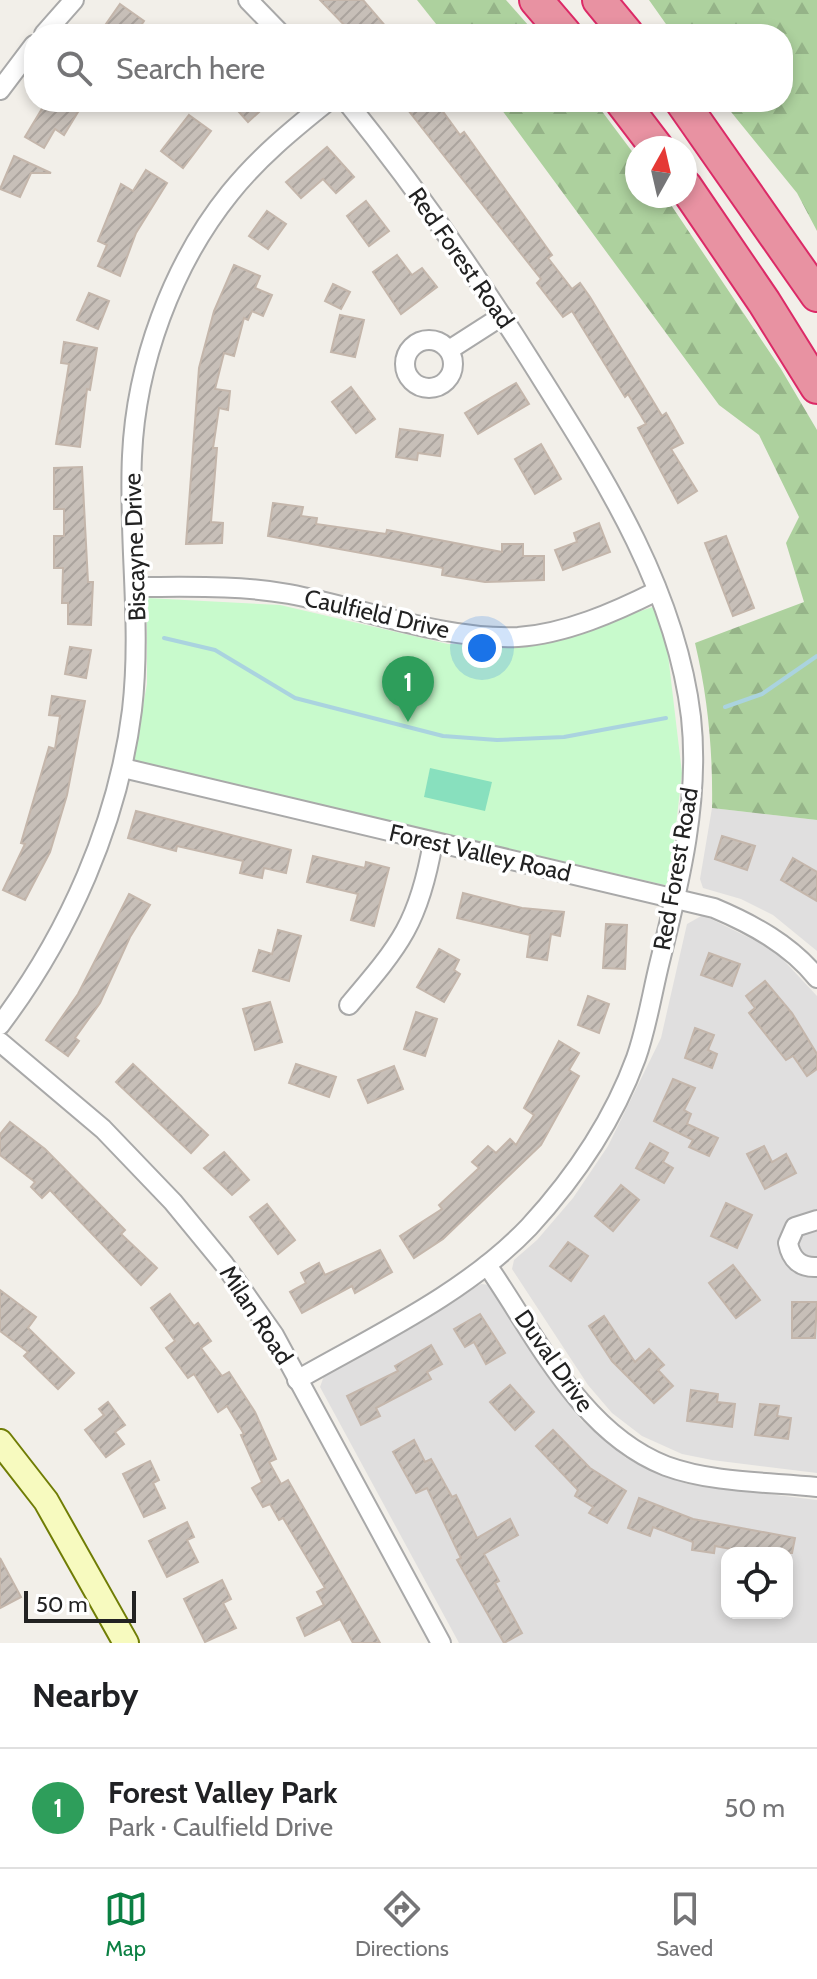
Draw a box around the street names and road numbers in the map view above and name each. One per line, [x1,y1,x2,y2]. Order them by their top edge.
street label: Red Forest Road [402,182,521,334]
street label: Biscayne Drive [117,472,152,622]
street label: Caulfield Drive [302,583,452,644]
street label: Red Forest Road [647,785,704,953]
street label: Forest Valley Road [386,817,574,888]
street label: Milan Road [214,1260,299,1370]
street label: Duval Drive [509,1304,600,1417]

